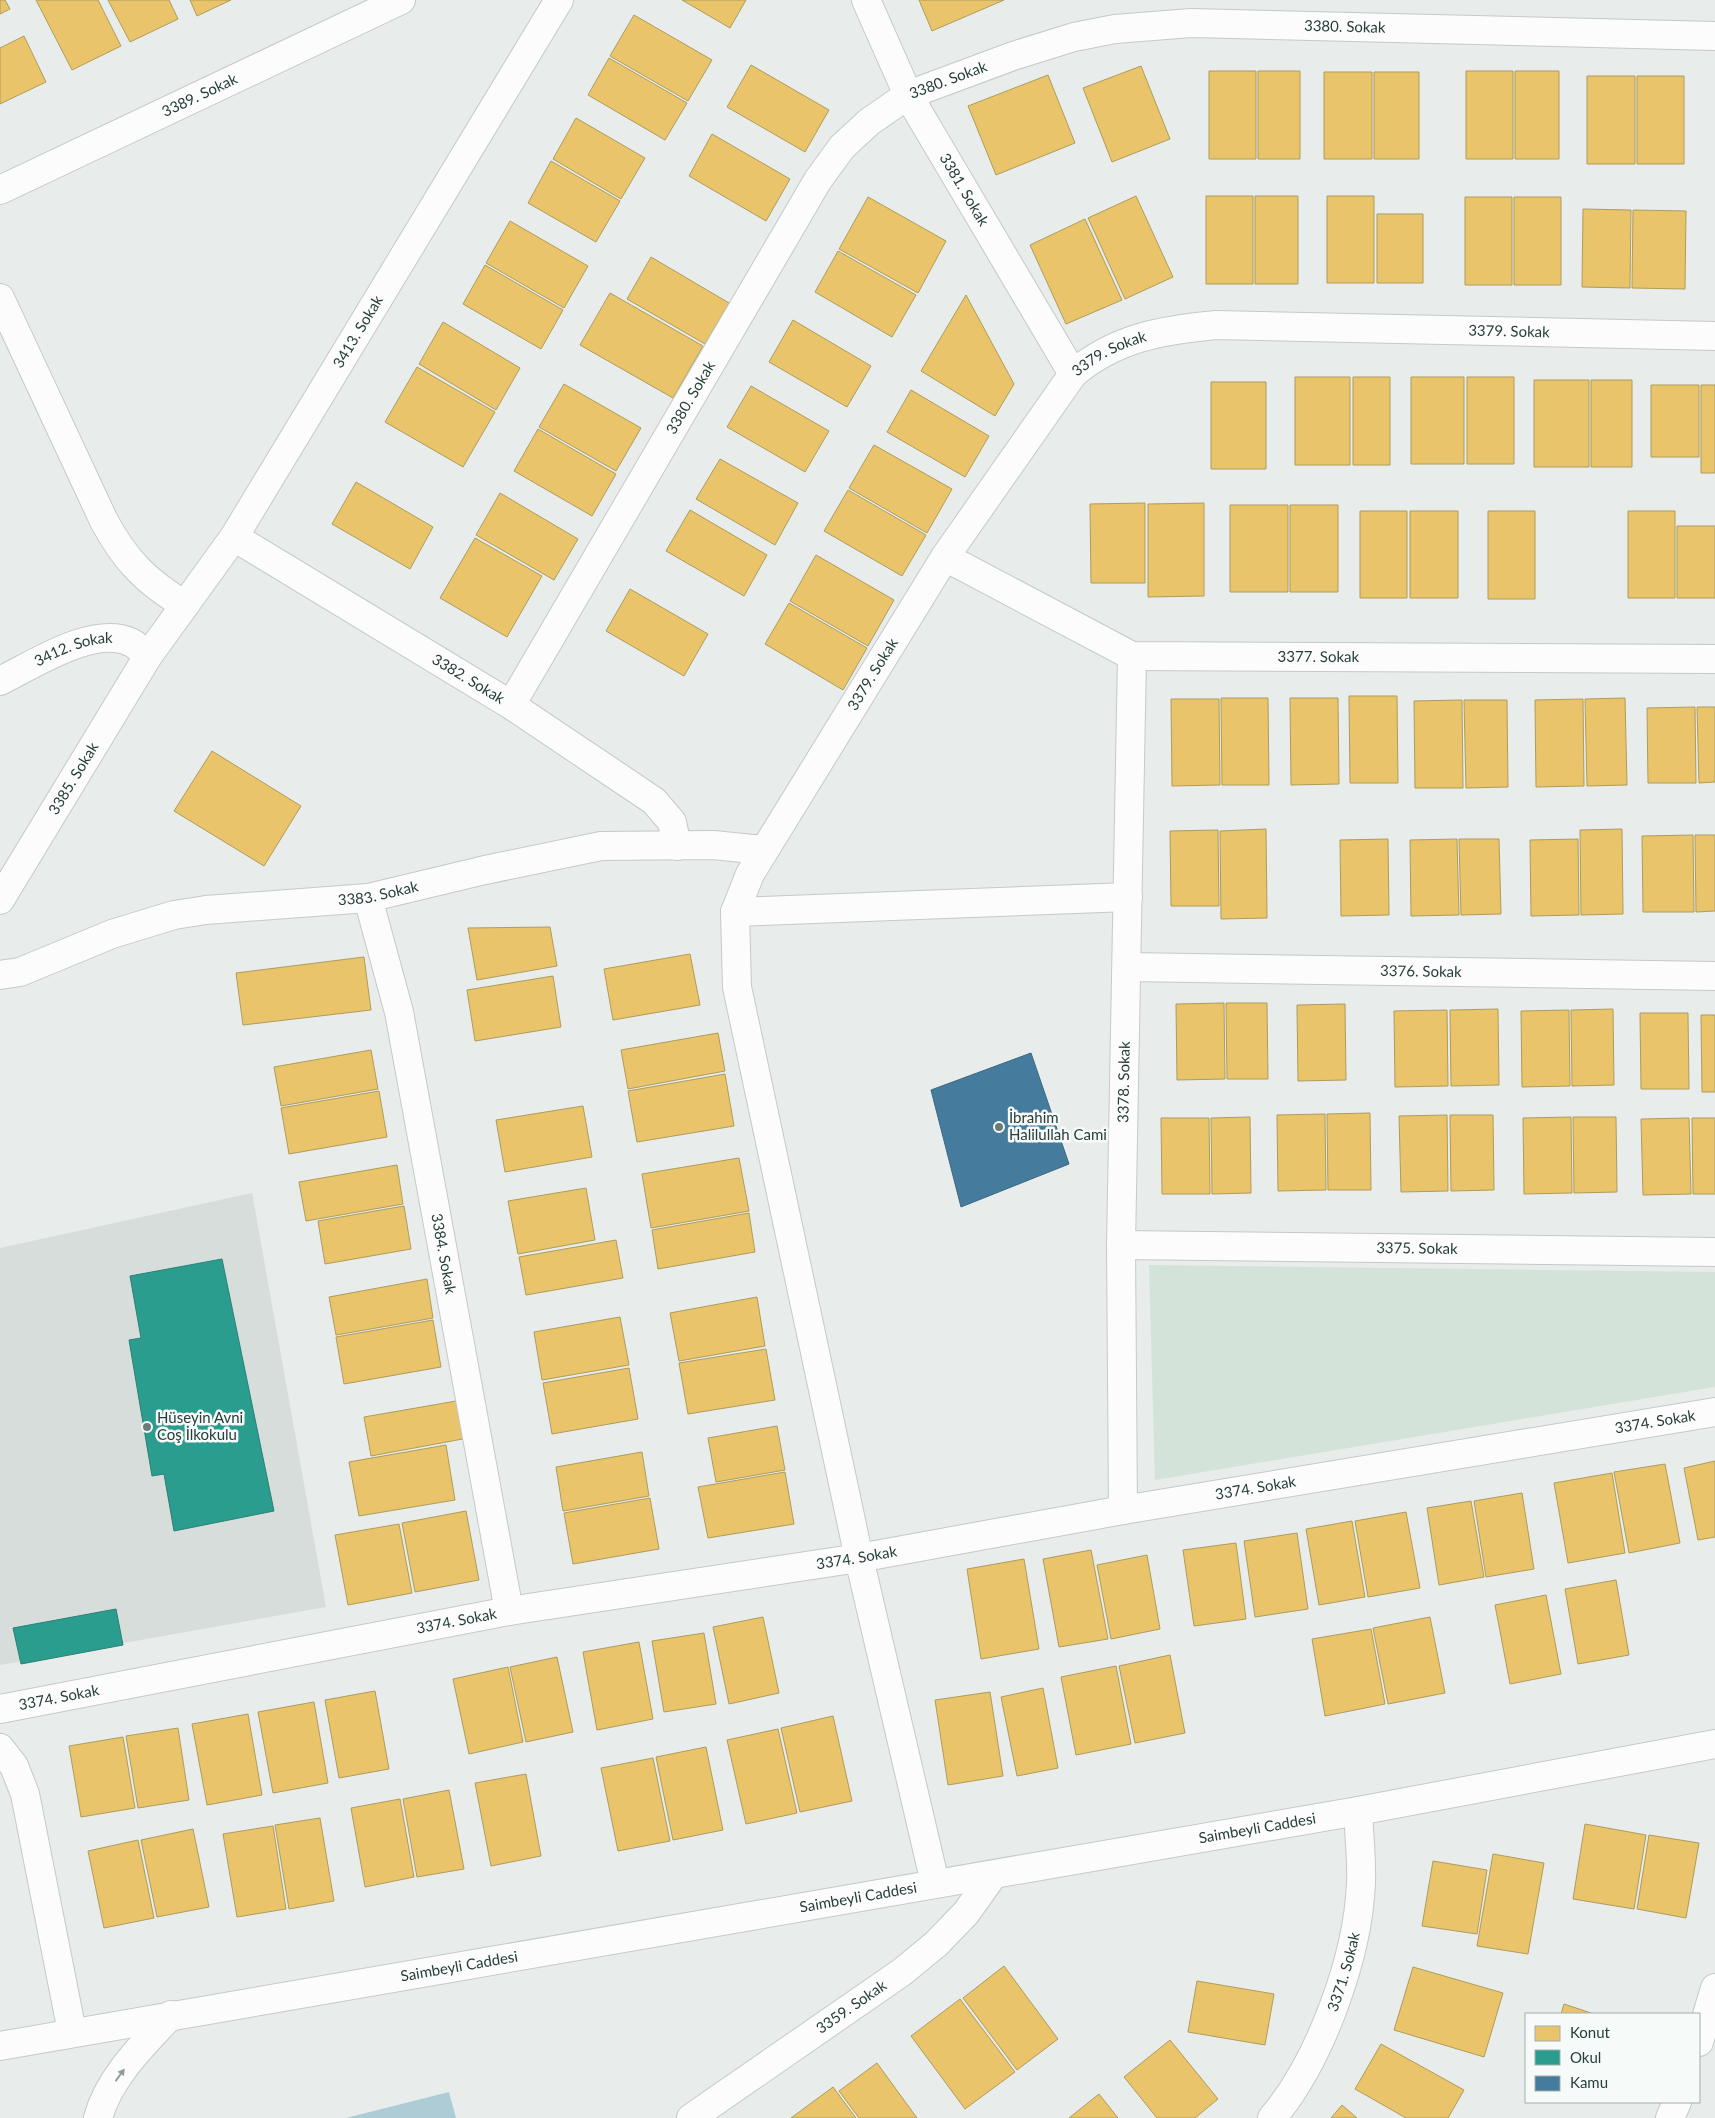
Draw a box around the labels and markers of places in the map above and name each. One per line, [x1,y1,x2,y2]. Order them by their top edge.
place label: İbrahim Halilullah Cami [1009,1108,1107,1143]
marker: İbrahim Halilullah Cami [993,1121,1005,1133]
place label: Hüseyin Avni Coş İlkokulu [157,1408,243,1443]
marker: Hüseyin Avni Coş İlkokulu [141,1421,153,1433]

